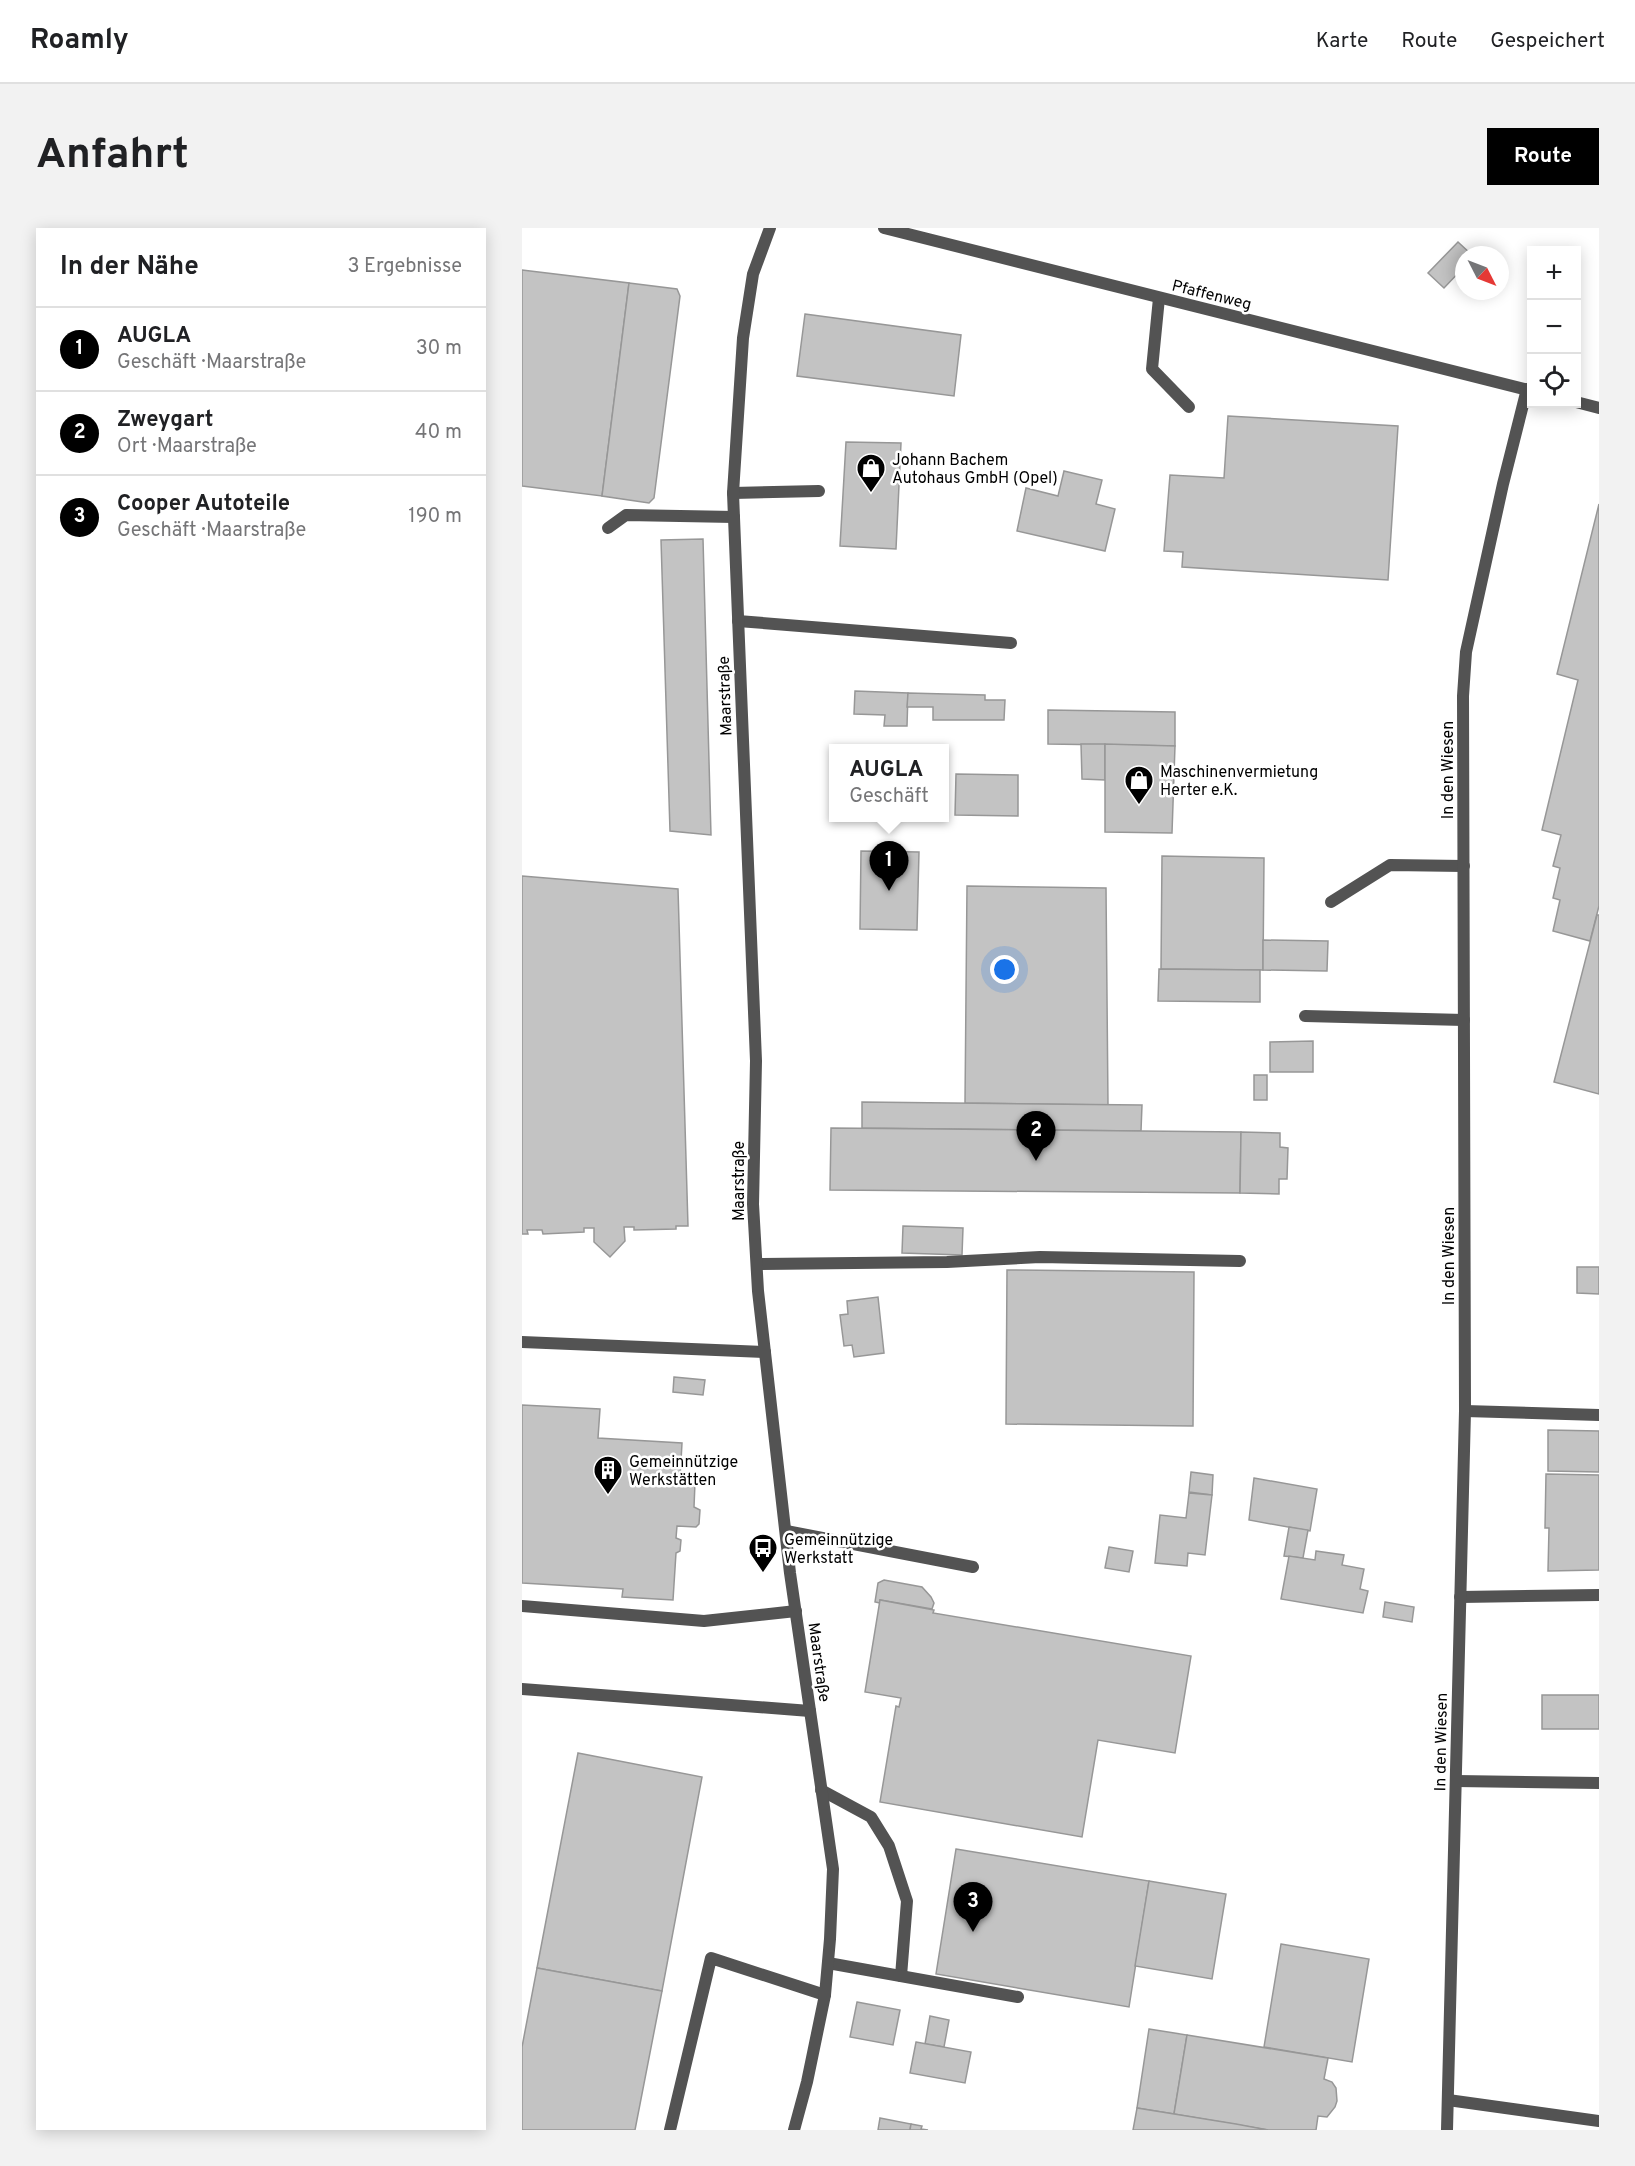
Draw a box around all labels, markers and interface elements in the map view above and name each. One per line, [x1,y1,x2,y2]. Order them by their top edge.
text: Roamly [30,23,129,59]
text: Karte [1316,28,1368,55]
text: Route [1401,28,1457,55]
text: Gespeichert [1490,28,1605,55]
button: Route [1487,128,1599,185]
text: Anfahrt [36,130,189,183]
north arrow [1455,246,1509,300]
map controls [1527,246,1581,408]
button: + [1527,246,1581,300]
text: In der Nähe [60,251,199,284]
text: 3 Ergebnisse [347,254,462,280]
street label: Pfaffenweg [1170,276,1253,315]
button: − [1527,300,1581,354]
text: AUGLA [117,323,191,350]
text: 1 [76,336,84,362]
text: 30 m [416,336,462,362]
text: Geschäft · Maarstraße [117,350,306,376]
button: locate [1527,354,1581,408]
text: Zweygart [117,407,213,434]
text: 2 [73,420,86,446]
text: 40 m [415,420,462,446]
text: Ort · Maarstraße [117,434,257,460]
place label: Johann Bachem Autohaus GmbH (Opel) [892,451,1058,489]
shop icon: Johann Bachem Autohaus GmbH (Opel) [855,452,887,494]
text: Cooper Autoteile [117,491,290,518]
text: 3 [74,504,86,530]
text: 190 m [408,504,462,530]
text: Geschäft · Maarstraße [117,518,306,544]
street label: Maarstraße [715,656,737,736]
street label: In den Wiesen [1439,721,1459,819]
popup [829,744,949,822]
text: AUGLA [849,757,923,784]
place label: Maschinenvermietung Herter e.K. [1160,763,1318,801]
shop icon: Maschinenvermietung Herter e.K. [1123,764,1155,806]
text: Geschäft [849,784,929,810]
pin: 1 [870,842,908,891]
your location [990,955,1019,984]
pin: 2 [1016,1112,1056,1161]
street label: Maarstraße [730,1141,750,1221]
street label: In den Wiesen [1440,1207,1460,1305]
place label: Gemeinnützige Werkstätten [629,1453,738,1491]
building icon: Gemeinnützige Werkstätten [592,1454,624,1496]
place label: Gemeinnützige Werkstatt [784,1531,893,1569]
bus stop icon: Gemeinnützige Werkstatt [747,1532,779,1574]
street label: Maarstraße [803,1621,833,1703]
street label: In den Wiesen [1431,1693,1453,1791]
pin: 3 [954,1882,992,1932]

